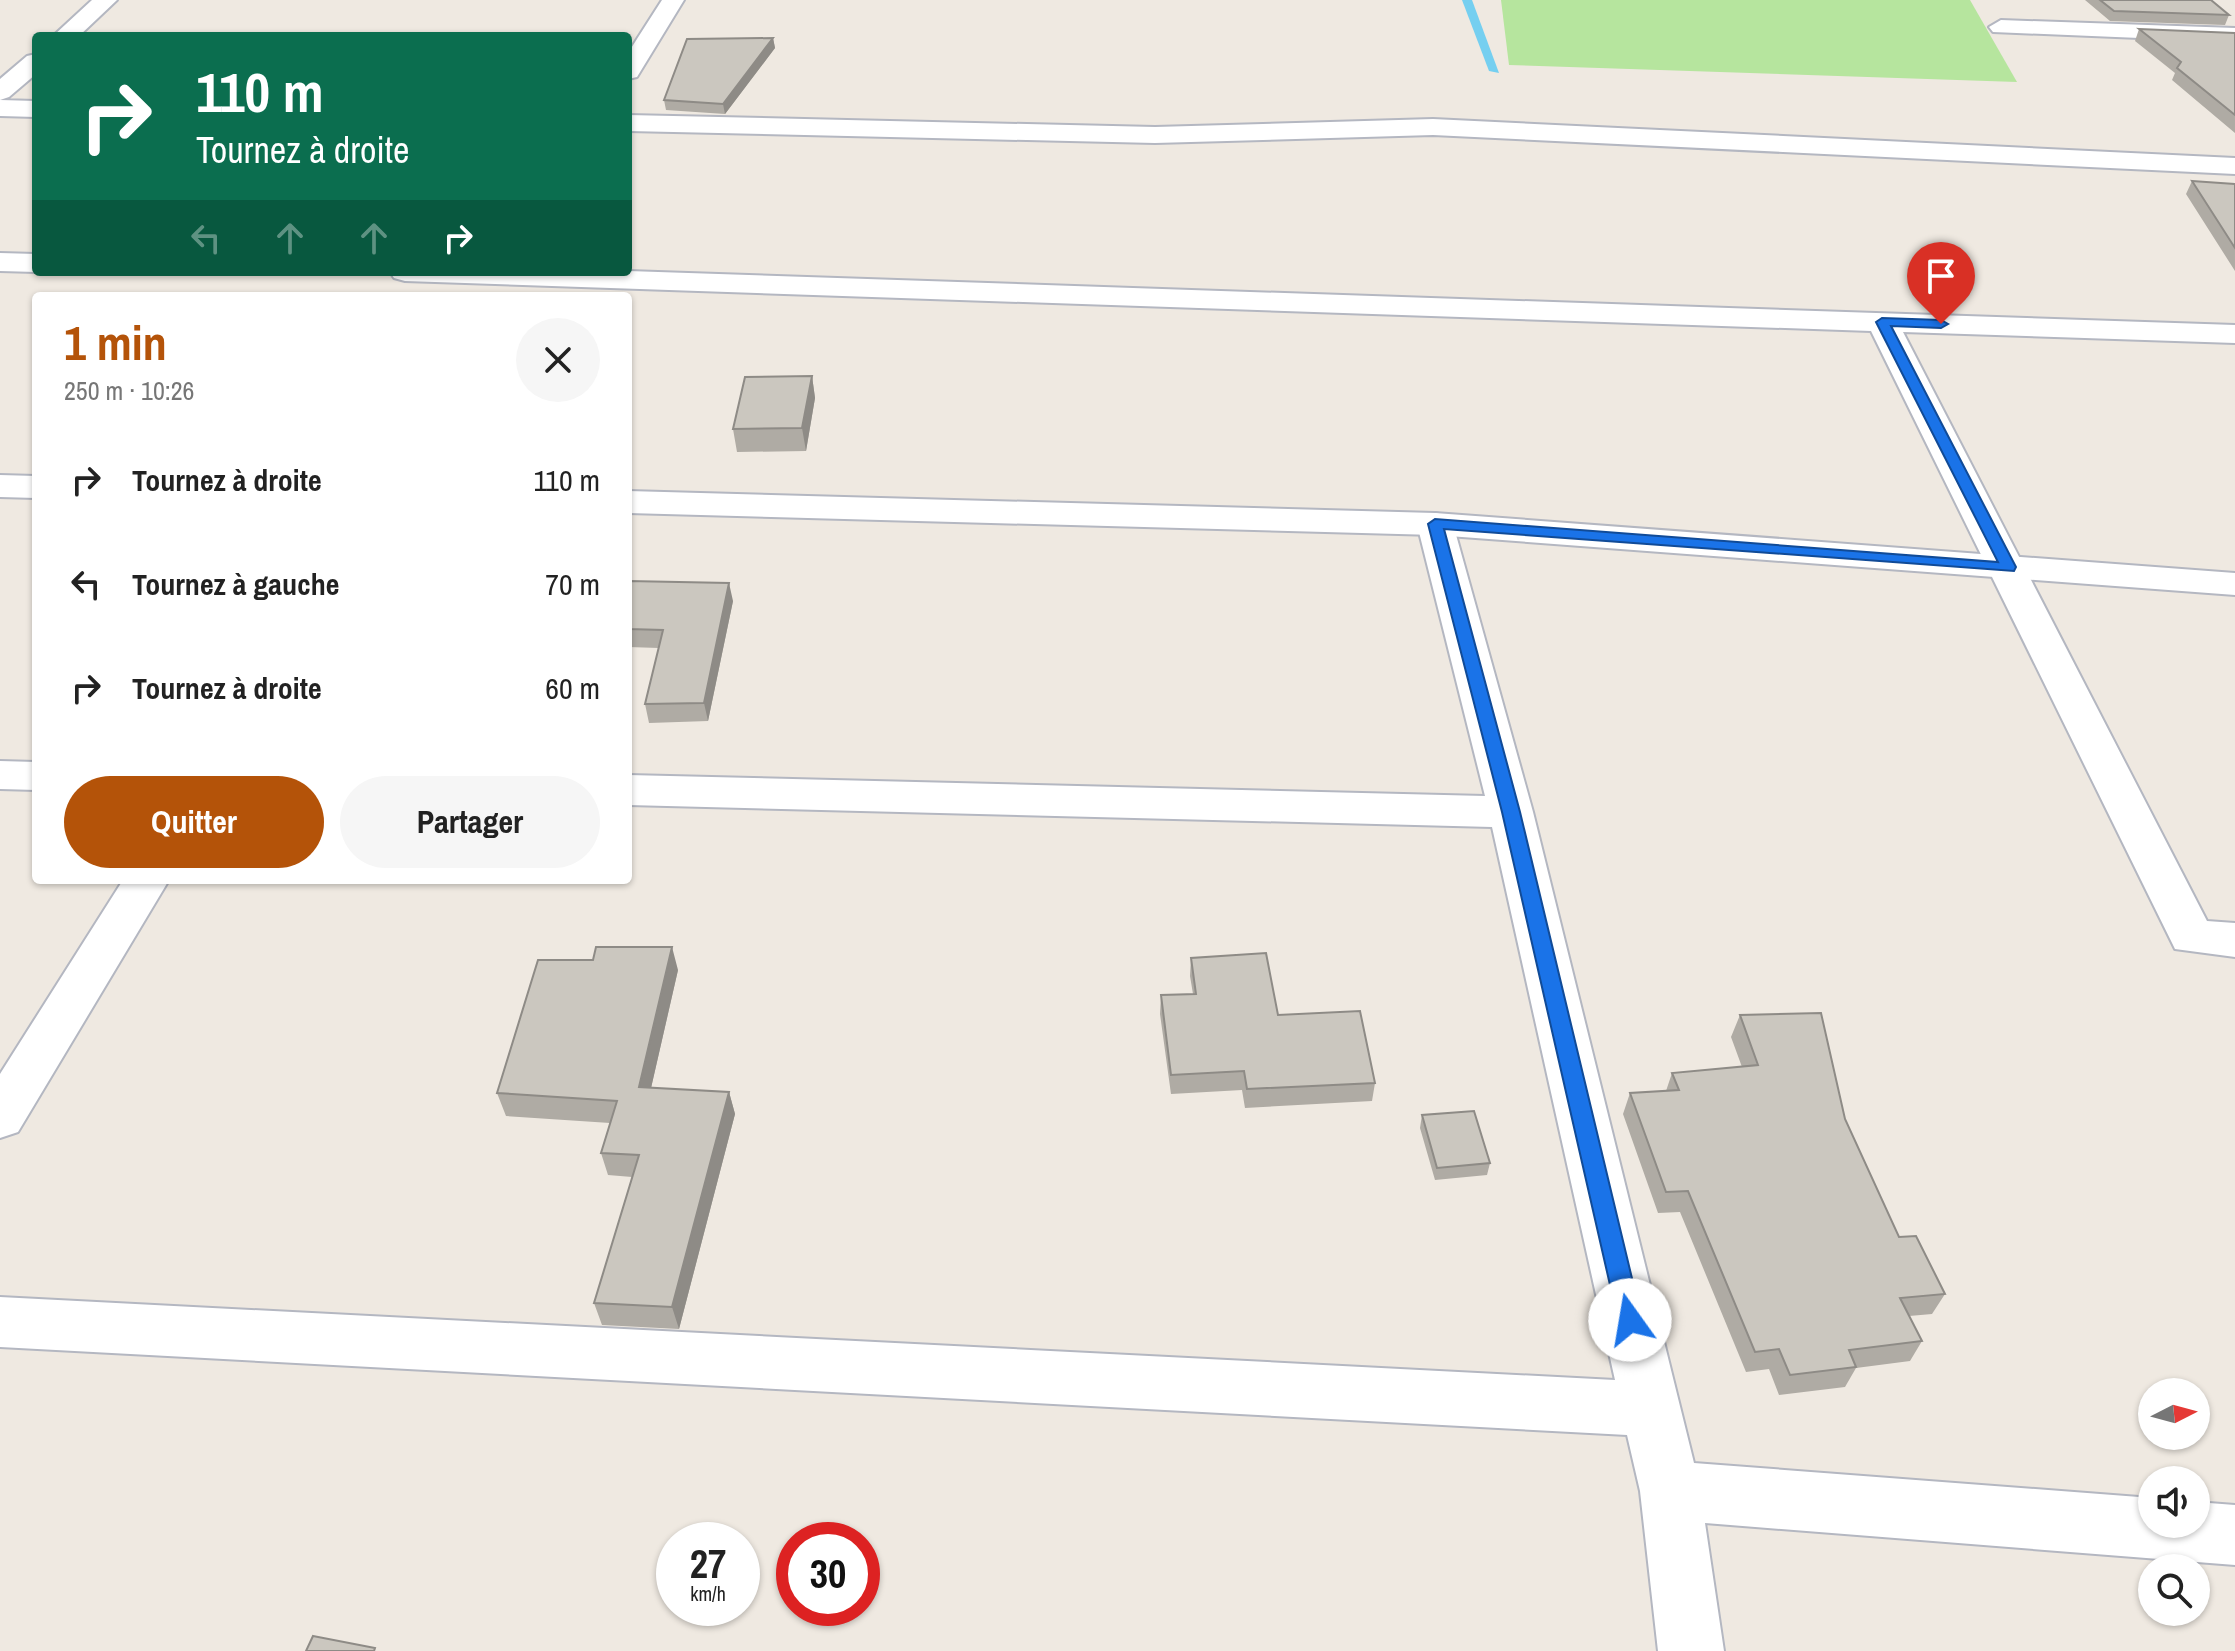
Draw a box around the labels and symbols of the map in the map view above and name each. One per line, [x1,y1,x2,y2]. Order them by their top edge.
pin [1907,242,1975,324]
position arrow [1588,1278,1672,1362]
north arrow [2138,1378,2210,1450]
speed limit sign: 30 [776,1522,880,1626]

